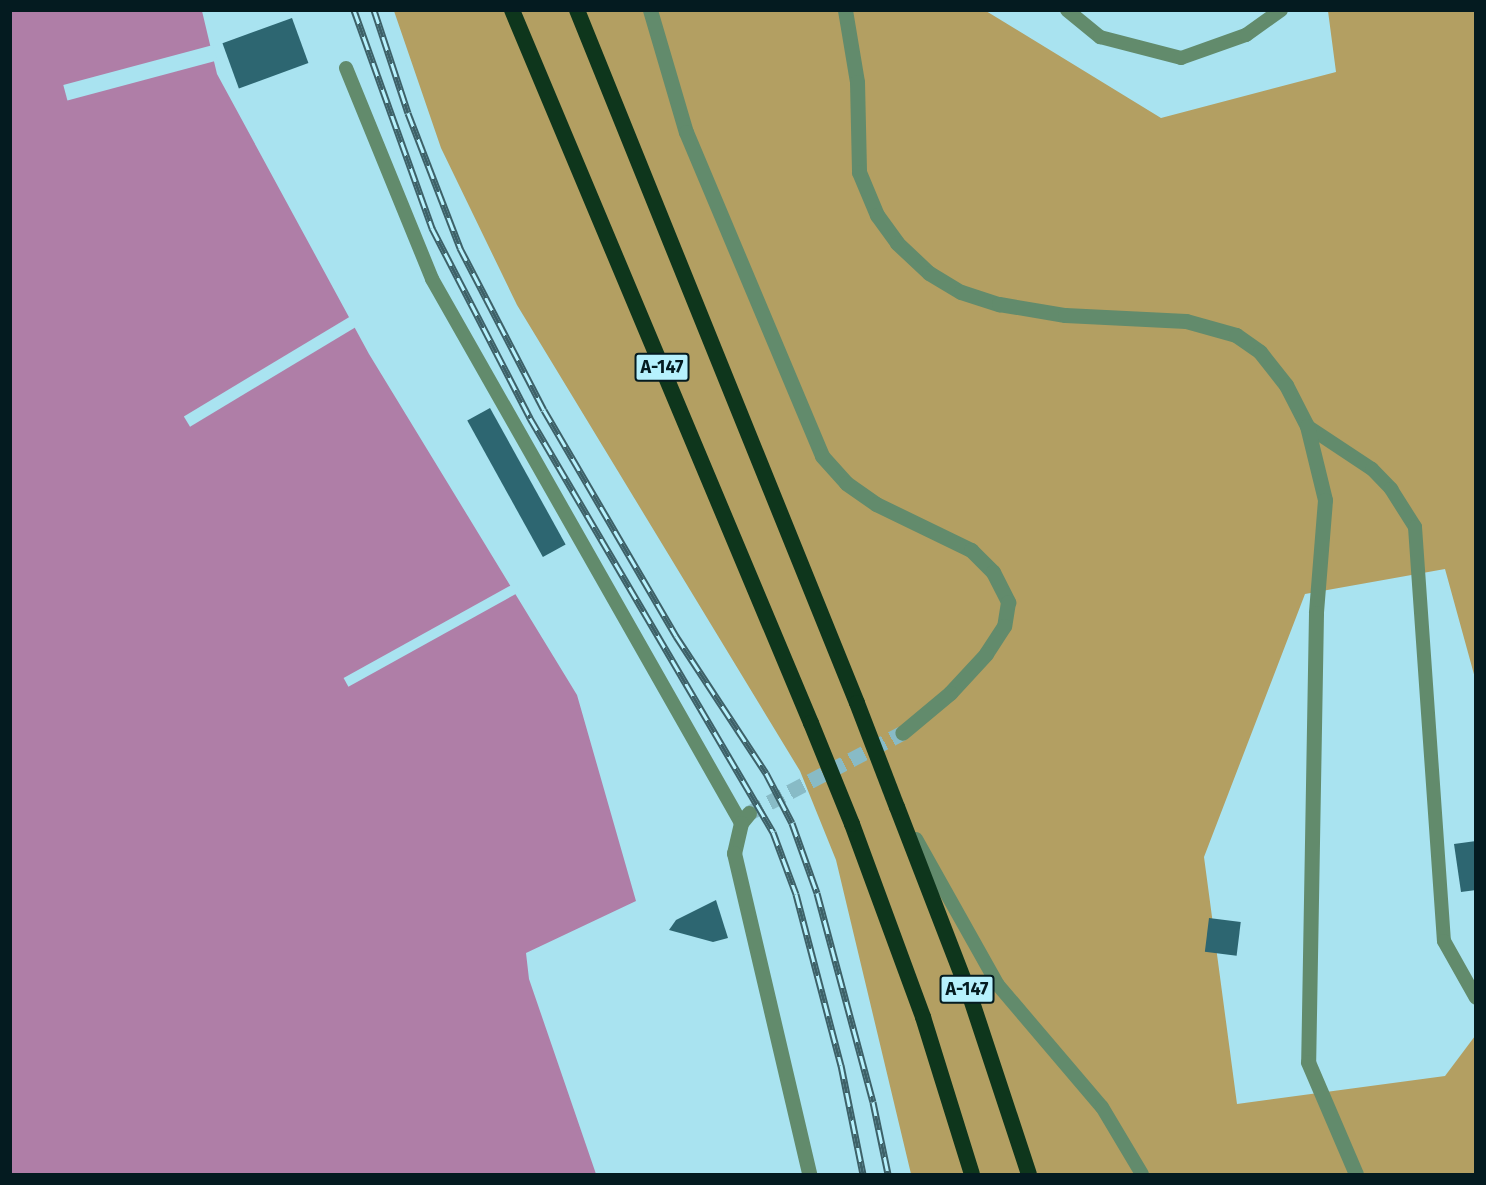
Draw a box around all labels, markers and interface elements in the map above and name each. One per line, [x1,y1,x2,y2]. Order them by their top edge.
road number: А-147 [634,352,690,382]
road number: А-147 [938,974,996,1004]

